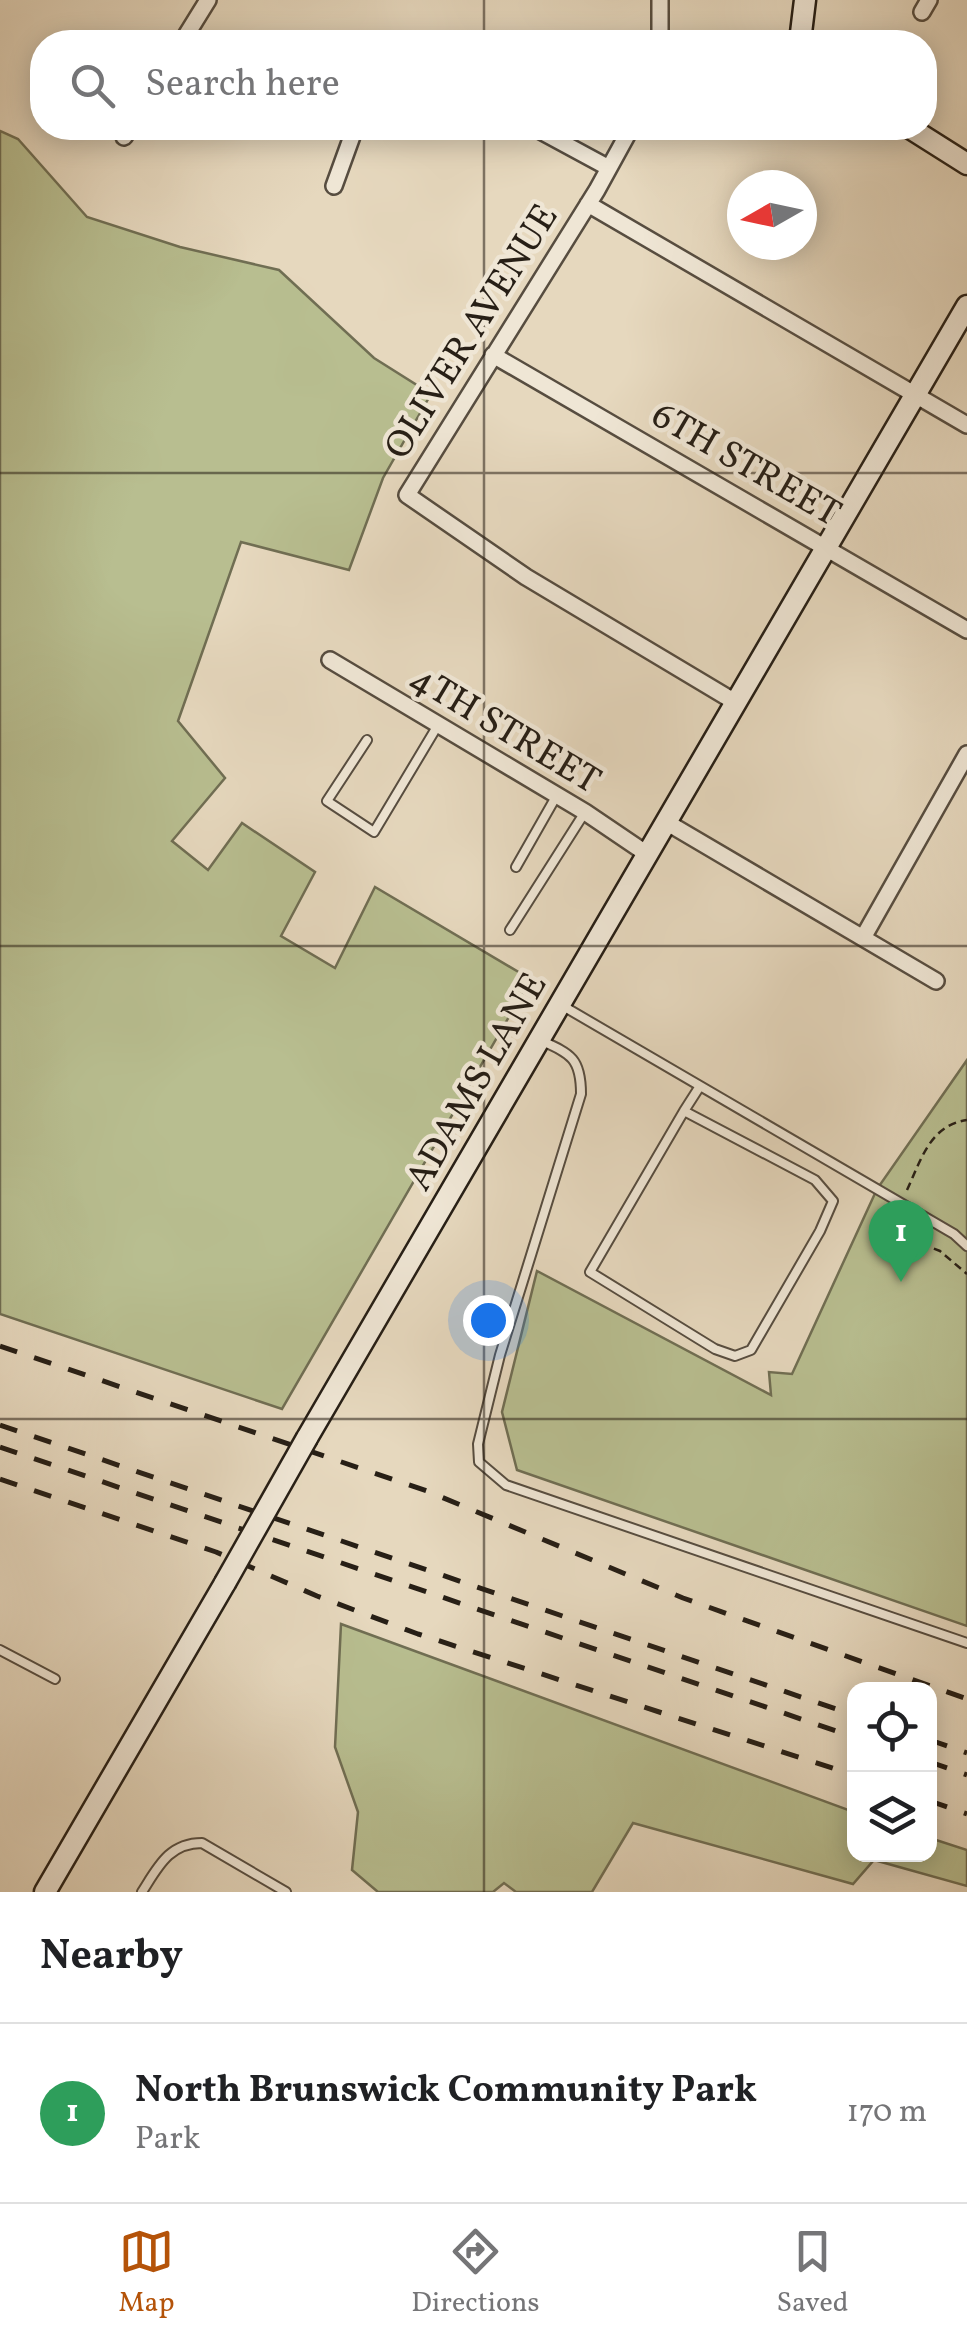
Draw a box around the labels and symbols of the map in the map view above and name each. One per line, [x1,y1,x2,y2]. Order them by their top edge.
north arrow [727,170,817,260]
street label: OLIVER AVENUE [373,195,573,471]
street label: 6TH STREET [641,390,850,542]
street label: 4TH STREET [399,653,610,809]
street label: ADAMS LANE [394,964,562,1201]
pin: 1 [868,1200,934,1282]
your location [463,1295,514,1346]

